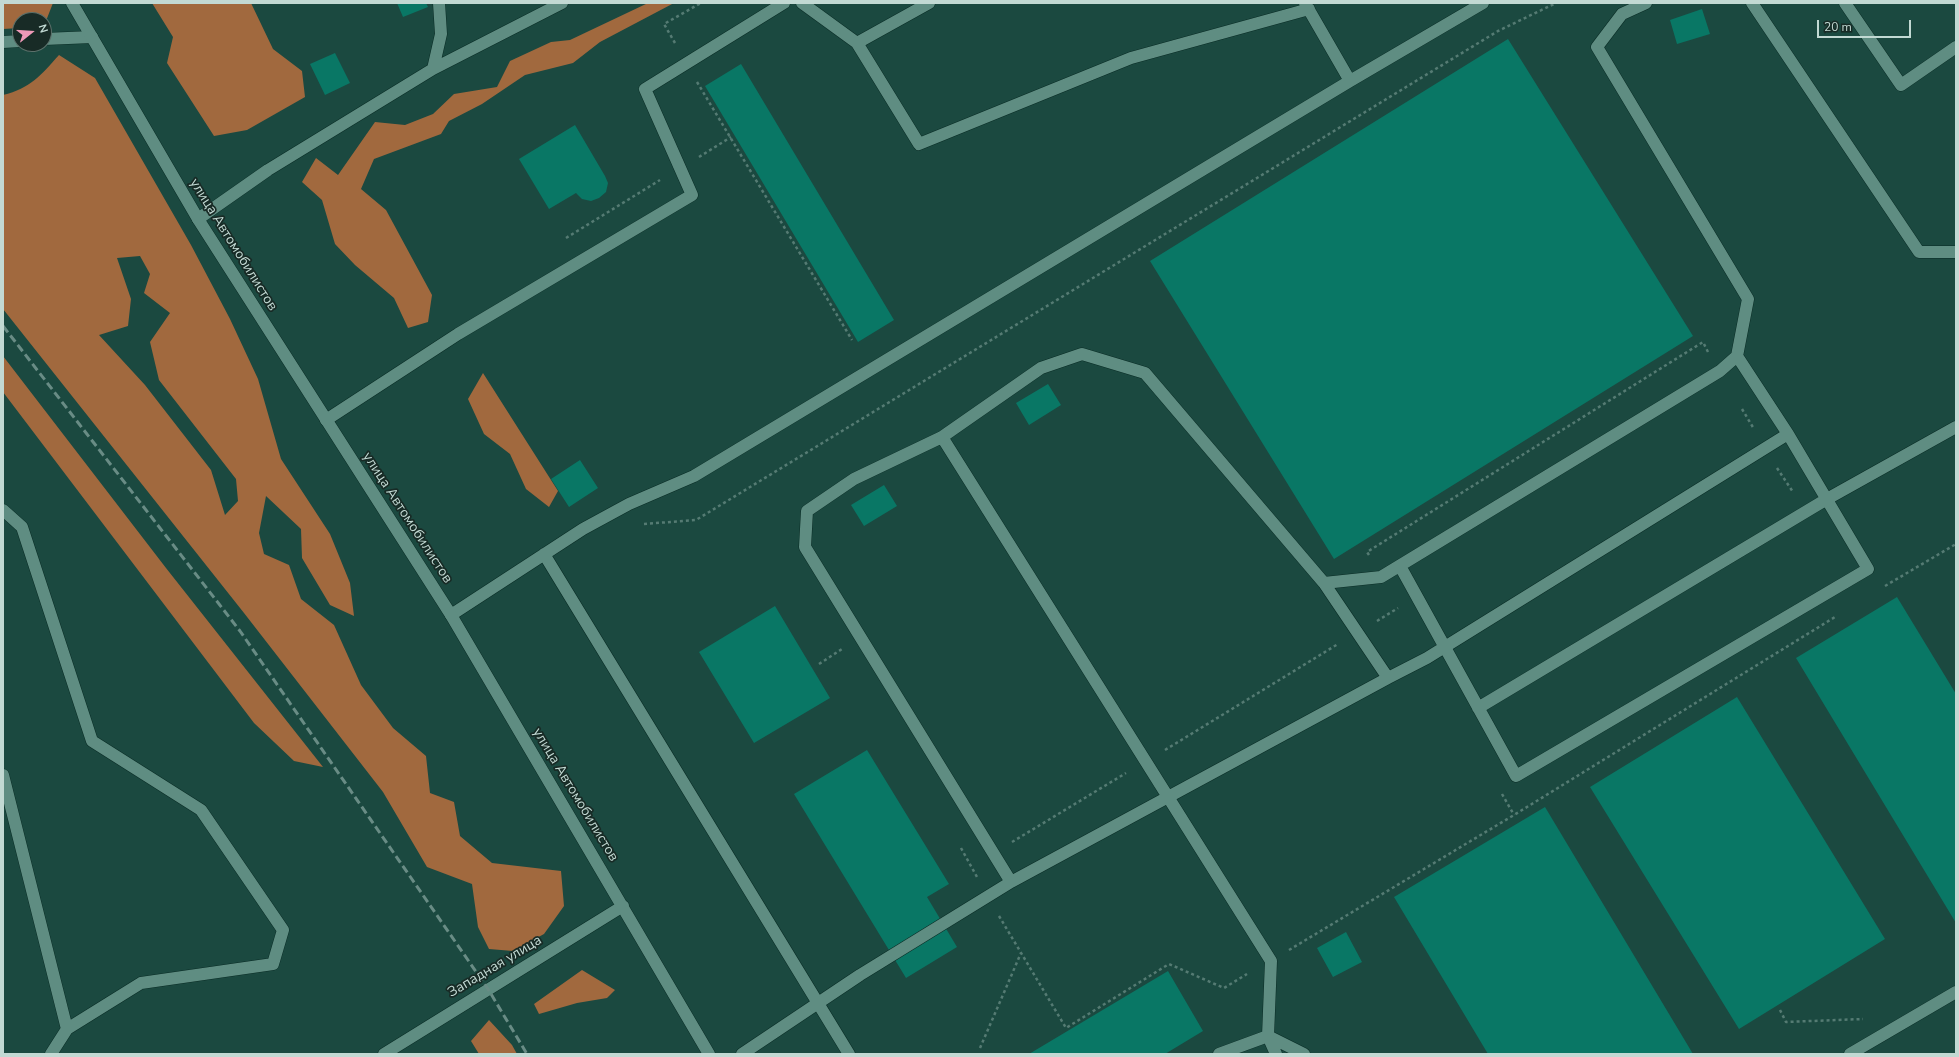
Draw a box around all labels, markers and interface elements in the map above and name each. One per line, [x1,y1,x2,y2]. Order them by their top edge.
north arrow [12,12,52,52]
scale bar [1819,12,1913,38]
text: 20 m [1824,19,1852,35]
text: N [35,23,51,35]
street label: улица Автомобилистов [185,176,281,314]
street label: улица Автомобилистов [358,449,456,587]
street label: улица Автомобилистов [528,725,622,865]
street label: Западная улица [445,932,545,1002]

